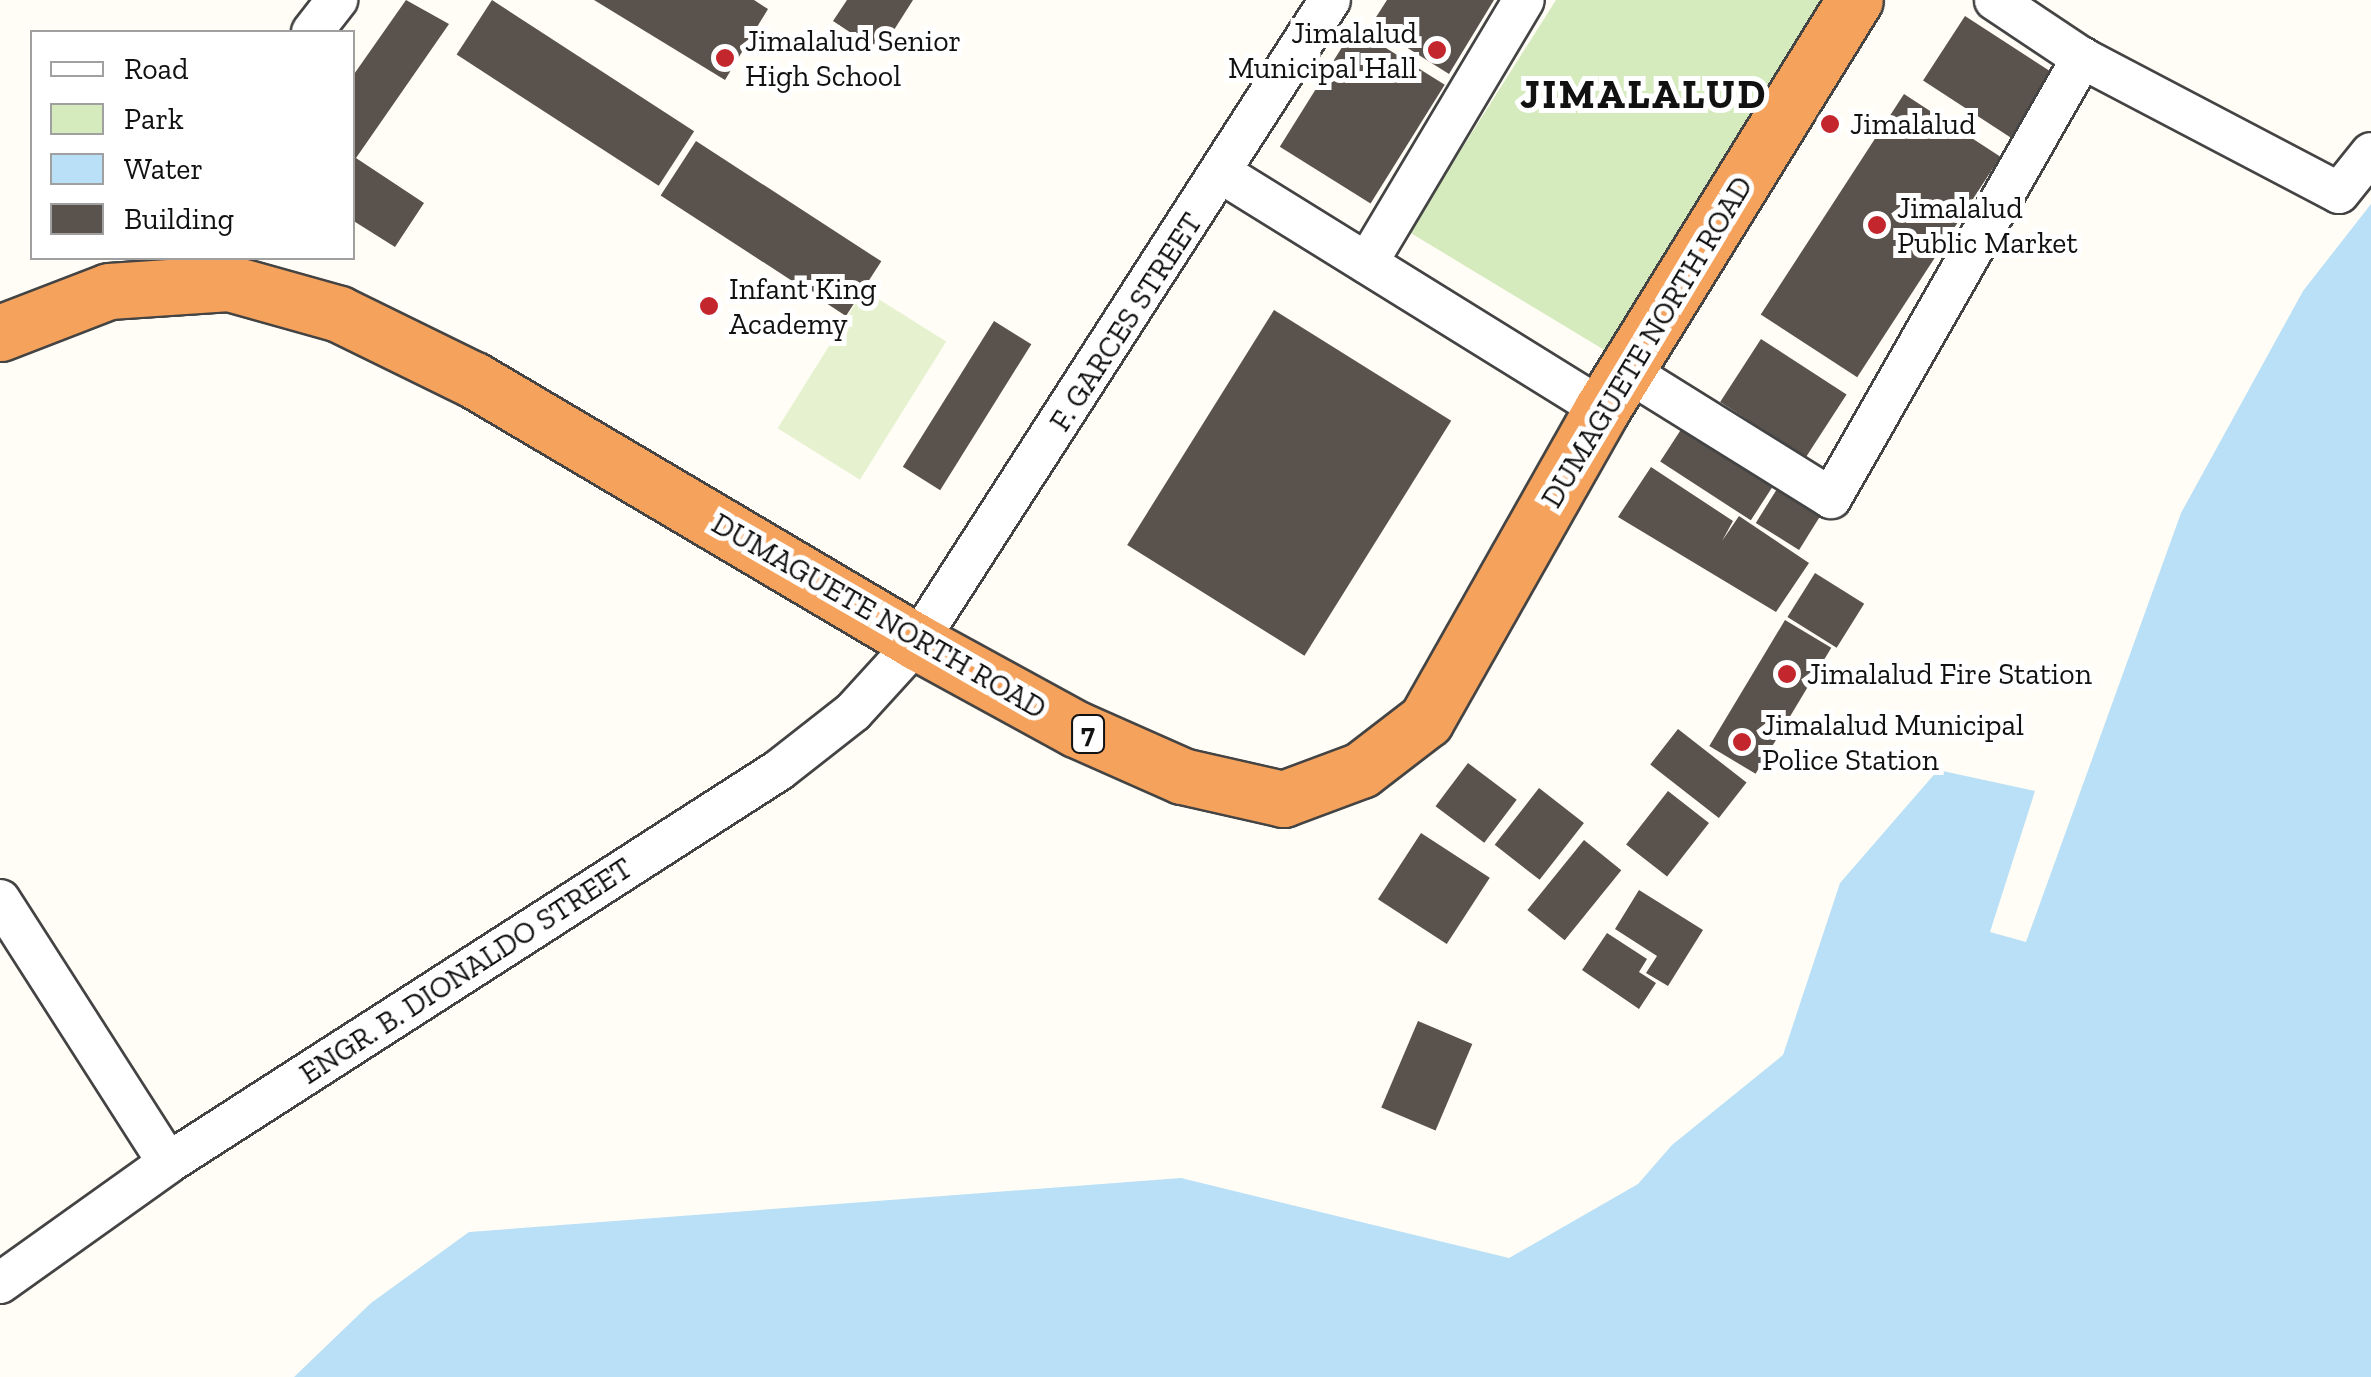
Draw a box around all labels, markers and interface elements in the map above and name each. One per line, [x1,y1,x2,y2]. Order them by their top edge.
place label: Jimalalud Municipal Hall [1228,15,1417,86]
place label: Jimalalud Senior High School [745,23,961,94]
legend [30,30,355,260]
marker: Jimalalud Municipal Hall [1426,39,1448,61]
marker: Jimalalud Senior High School [714,47,736,69]
text: Road [124,51,189,87]
district label: JIMALALUD [1520,70,1768,118]
text: Park [124,101,184,137]
place label: Jimalalud [1850,106,1976,142]
marker: Jimalalud [1819,113,1841,135]
text: Water [124,151,203,187]
street label: DUMAGUETE NORTH ROAD [1534,170,1760,514]
place label: Jimalalud Public Market [1897,190,2078,260]
text: Building [124,201,234,237]
street label: F. GARCES STREET [1042,206,1210,438]
marker: Jimalalud Public Market [1866,214,1888,236]
place label: Infant King Academy [729,271,876,342]
marker: Infant King Academy [698,295,720,317]
street label: DUMAGUETE NORTH ROAD [705,505,1053,727]
place label: Jimalalud Fire Station [1807,656,2092,692]
marker: Jimalalud Fire Station [1776,663,1798,685]
place label: Jimalalud Municipal Police Station [1762,707,2024,778]
road number: 7 [1070,711,1106,757]
marker: Jimalalud Municipal Police Station [1731,731,1753,753]
street label: ENGR. B. DIONALDO STREET [293,850,639,1092]

